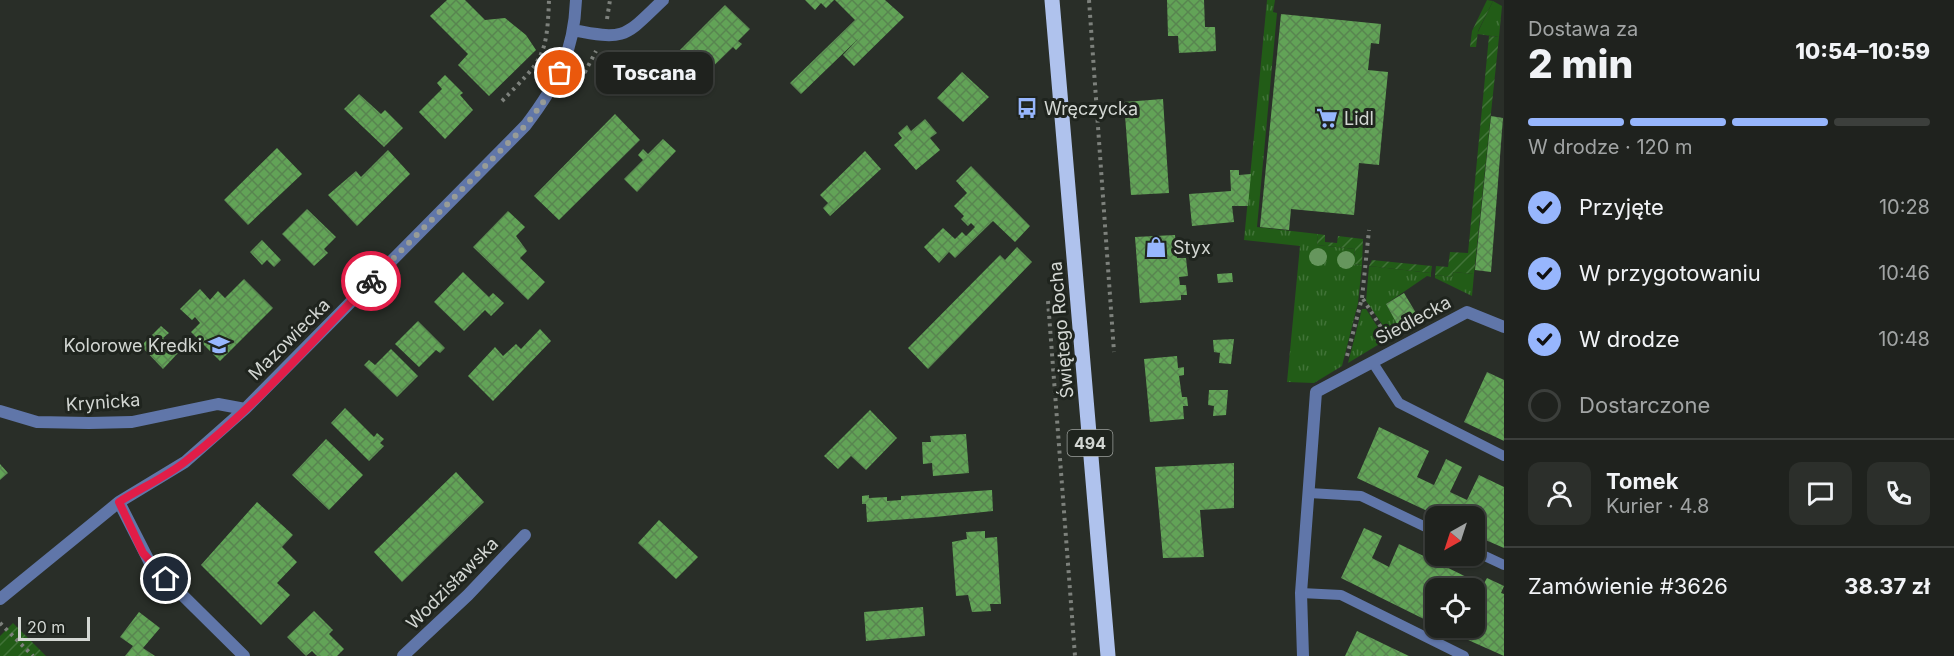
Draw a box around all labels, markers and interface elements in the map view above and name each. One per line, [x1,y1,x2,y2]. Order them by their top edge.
text: Dostawa za [1528,17,1638,41]
text: 10:54–10:59 [1795,38,1930,64]
text: 2 min [1528,40,1633,87]
pin [534,47,585,98]
callout: Toscana [596,52,713,94]
icon: bag [543,56,576,89]
text: Toscana [612,61,697,85]
bus stop icon: Wręczycka [1015,96,1039,120]
place label: Wręczycka [1044,98,1138,119]
supermarket icon: Lidl [1315,106,1339,130]
place label: Lidl [1344,108,1374,129]
text: W drodze · 120 m [1528,135,1693,159]
icon: check [1528,191,1561,224]
text: Przyjęte [1579,194,1664,220]
text: 10:28 [1879,195,1930,219]
shop icon: Styx [1144,235,1168,259]
place label: Styx [1173,237,1211,258]
courier [341,251,401,311]
icon: check [1528,257,1561,290]
text: W przygotowaniu [1579,260,1761,286]
street label: Świętego Rocha [1044,261,1077,399]
text: 10:46 [1878,261,1930,285]
icon: bike [355,265,388,298]
street label: Siedlecka [1372,291,1454,349]
street label: Mazowiecka [244,294,334,384]
icon: check [1528,323,1561,356]
text: W drodze [1579,326,1680,352]
text: 10:48 [1878,327,1930,351]
school or university icon: Kolorowe Kredki [207,333,231,357]
place label: Kolorowe Kredki [63,335,202,356]
street label: Krynicka [65,389,141,415]
text: Dostarczone [1579,392,1710,418]
road number: 494 [1068,430,1112,456]
button: person [1528,462,1591,525]
button: chat [1789,462,1852,525]
button: phone [1867,462,1930,525]
text: Tomek [1606,468,1678,494]
text: Kurier · 4.8 [1606,494,1709,518]
north arrow [1425,506,1485,566]
map controls [1425,506,1485,638]
street label: Wodzisławska [402,533,502,633]
pin [140,553,191,604]
icon: home [149,562,182,595]
text: Zamówienie #3626 [1528,573,1728,599]
text: 38.37 zł [1844,573,1930,599]
button: locate [1425,578,1485,638]
scale bar [18,614,90,642]
text: 20 m [27,617,65,637]

